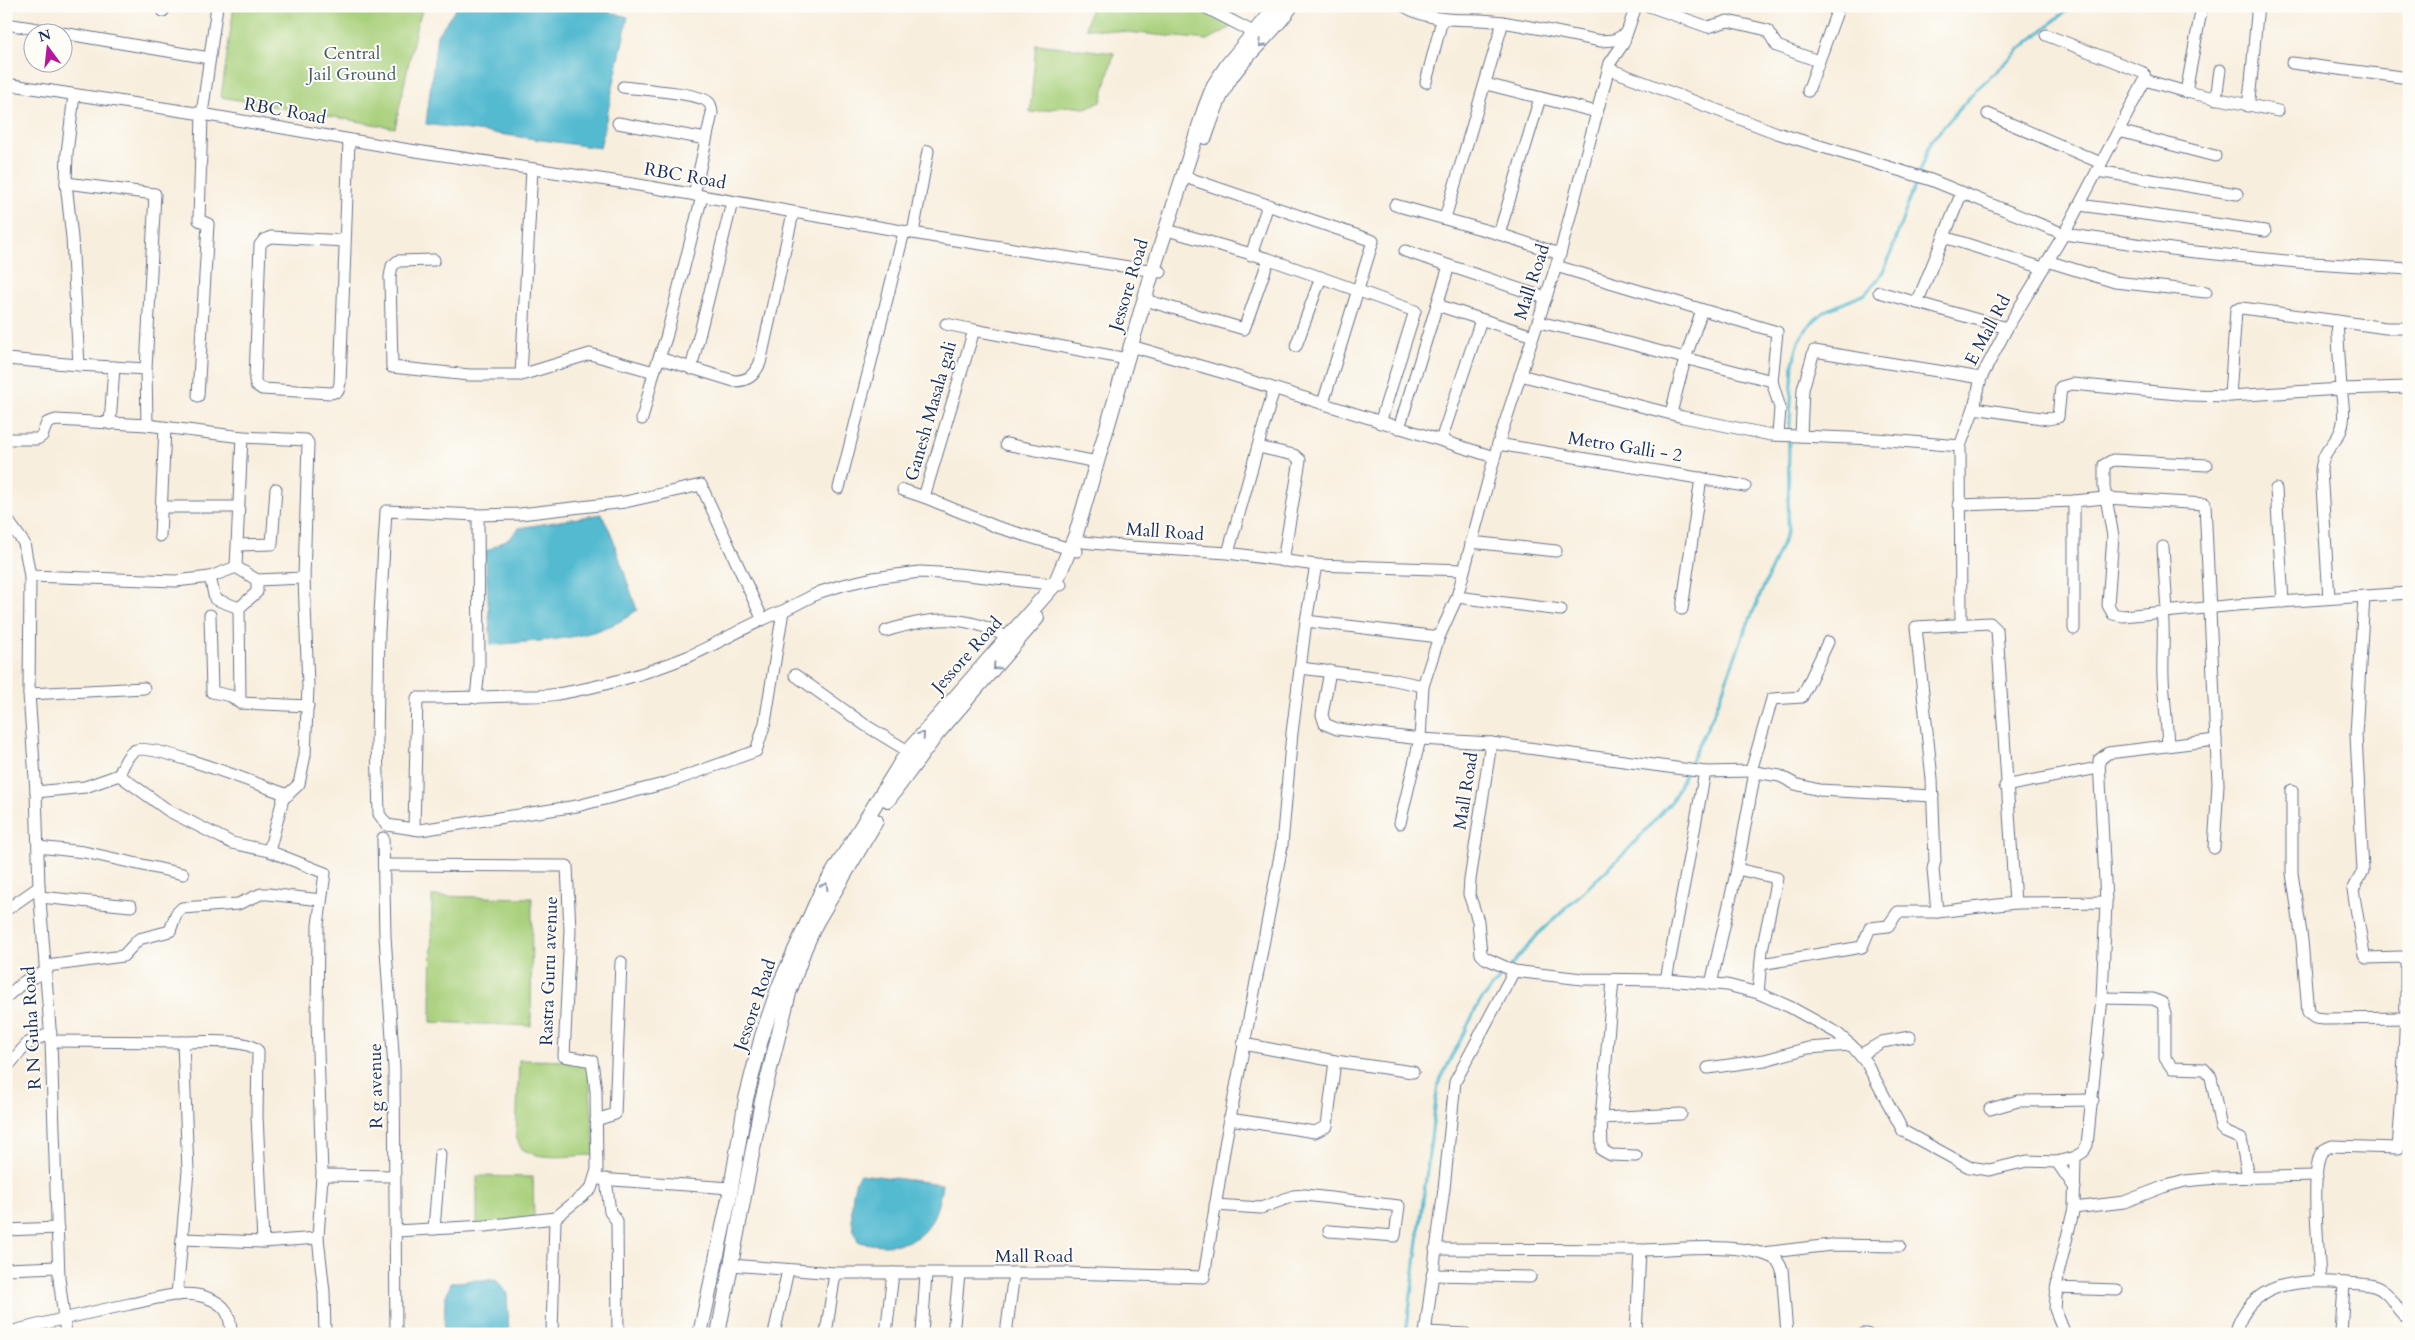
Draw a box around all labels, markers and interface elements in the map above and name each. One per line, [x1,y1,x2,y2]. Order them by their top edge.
north arrow [22,22,72,72]
text: N [36,25,53,47]
one-way arrow [1258,39,1267,48]
park label: Central Jail Ground [305,41,397,87]
street label: RBC Road [242,91,328,131]
street label: RBC Road [642,156,728,196]
street label: Jessore Road [1102,235,1155,337]
street label: Mall Road [1508,241,1556,323]
street label: E Mall Rd [1959,290,2017,370]
street label: Ganesh Masala gali [899,338,963,484]
street label: Metro Galli - 2 [1566,426,1684,468]
street label: Mall Road [1125,517,1205,547]
street label: Jessore Road [924,611,1008,701]
one-way arrow [993,662,1002,671]
one-way arrow [916,731,925,740]
street label: Mall Road [1448,750,1485,832]
one-way arrow [818,883,828,892]
street label: Rastra Guru avenue [534,896,564,1046]
street label: Jessore Road [727,956,782,1057]
street label: R N Guha Road [16,965,48,1090]
street label: R g avenue [363,1043,389,1129]
street label: Mall Road [995,1244,1074,1269]

